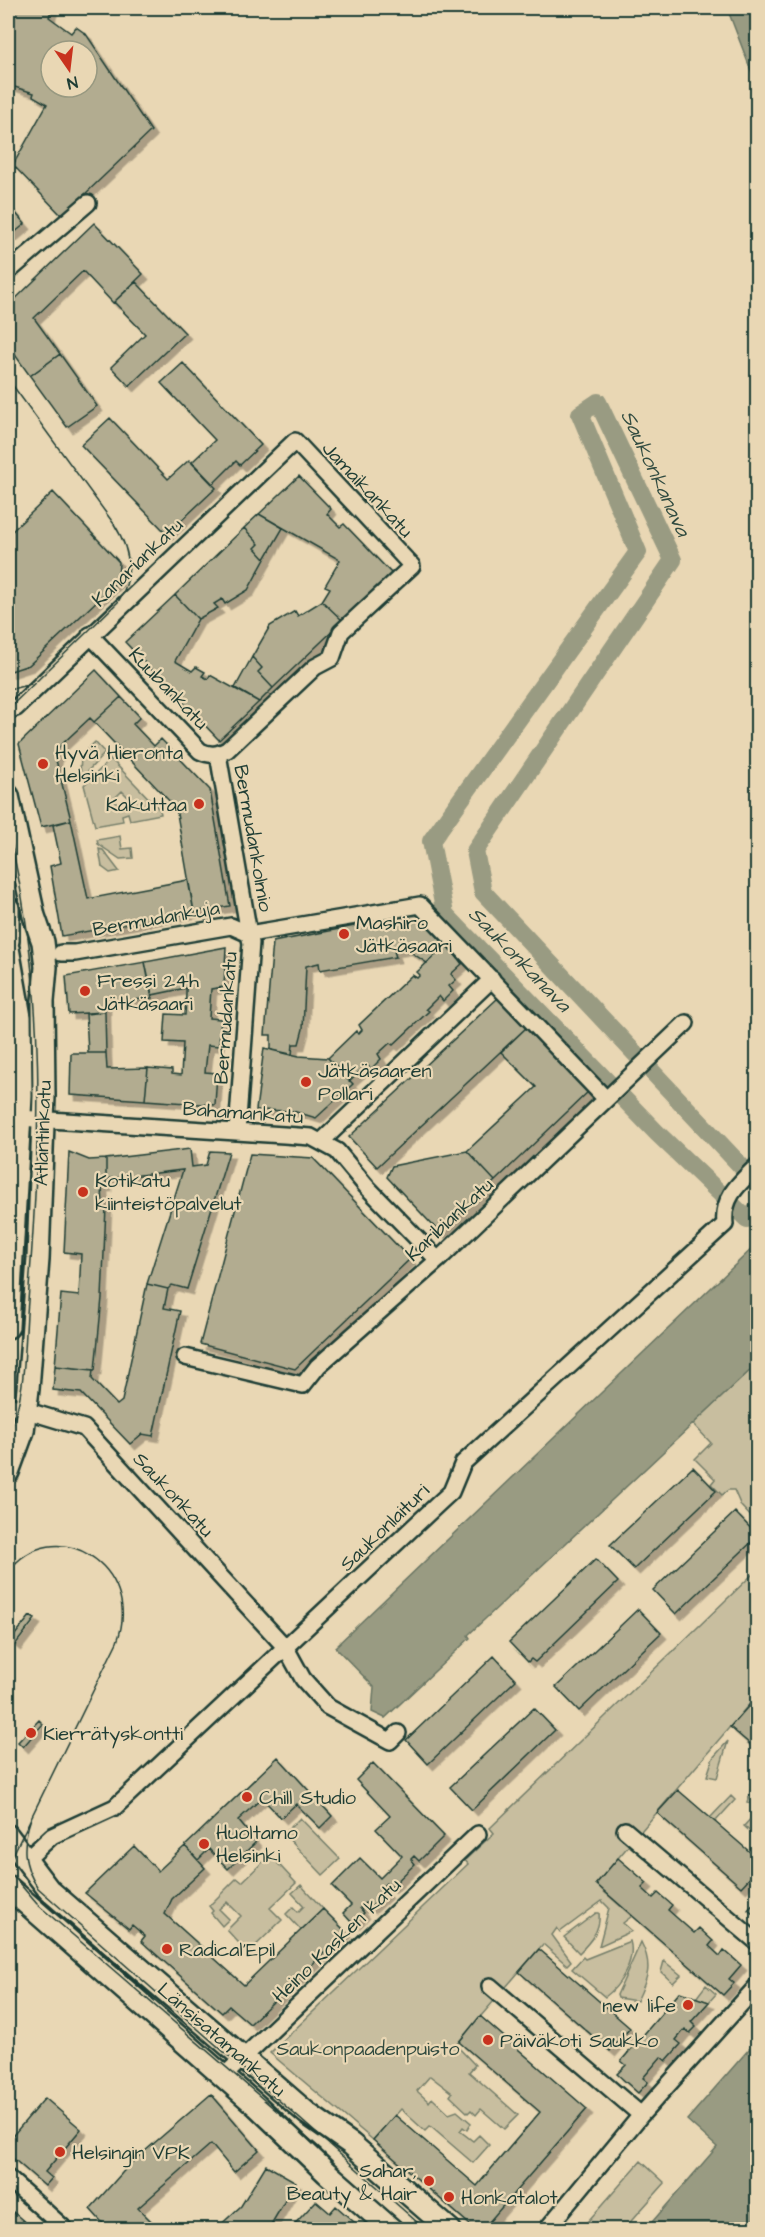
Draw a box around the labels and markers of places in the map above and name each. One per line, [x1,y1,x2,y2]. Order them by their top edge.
place label: Hyvä Hieronta Helsinki [55,739,183,790]
marker: Hyvä Hieronta Helsinki [36,757,50,771]
place label: Kakuttaa [106,791,187,819]
marker: Kakuttaa [192,797,206,811]
place label: Mashiro Jätkäsaari [356,909,452,960]
marker: Mashiro Jätkäsaari [337,927,351,941]
place label: Fressi 24h Jätkäsaari [97,967,199,1018]
marker: Fressi 24h Jätkäsaari [78,984,92,998]
place label: Jätkäsaaren Pollari [318,1057,432,1108]
marker: Jätkäsaaren Pollari [299,1075,313,1089]
place label: Kotikatu kiinteistöpalvelut [95,1167,242,1218]
marker: Kotikatu kiinteistöpalvelut [76,1185,90,1199]
place label: Kierrätyskontti [43,1720,183,1749]
marker: Kierrätyskontti [24,1726,38,1740]
place label: Chill Studio [259,1784,356,1812]
marker: Chill Studio [240,1790,254,1804]
place label: Huoltamo Helsinki [216,1819,298,1870]
marker: Huoltamo Helsinki [197,1837,211,1851]
place label: Radical’Epil [179,1936,275,1964]
marker: Radical’Epil [160,1942,174,1956]
place label: new life [602,1992,676,2020]
marker: new life [681,1998,695,2012]
place label: Päiväkoti Saukko [500,2027,658,2055]
marker: Päiväkoti Saukko [481,2033,495,2047]
place label: Helsingin VPK [72,2139,190,2168]
marker: Helsingin VPK [53,2145,67,2159]
place label: Sahar, Beauty & Hair [287,2157,417,2209]
marker: Sahar, Beauty & Hair [422,2174,436,2188]
place label: Honkatalot [461,2184,558,2212]
marker: Honkatalot [442,2190,456,2204]

